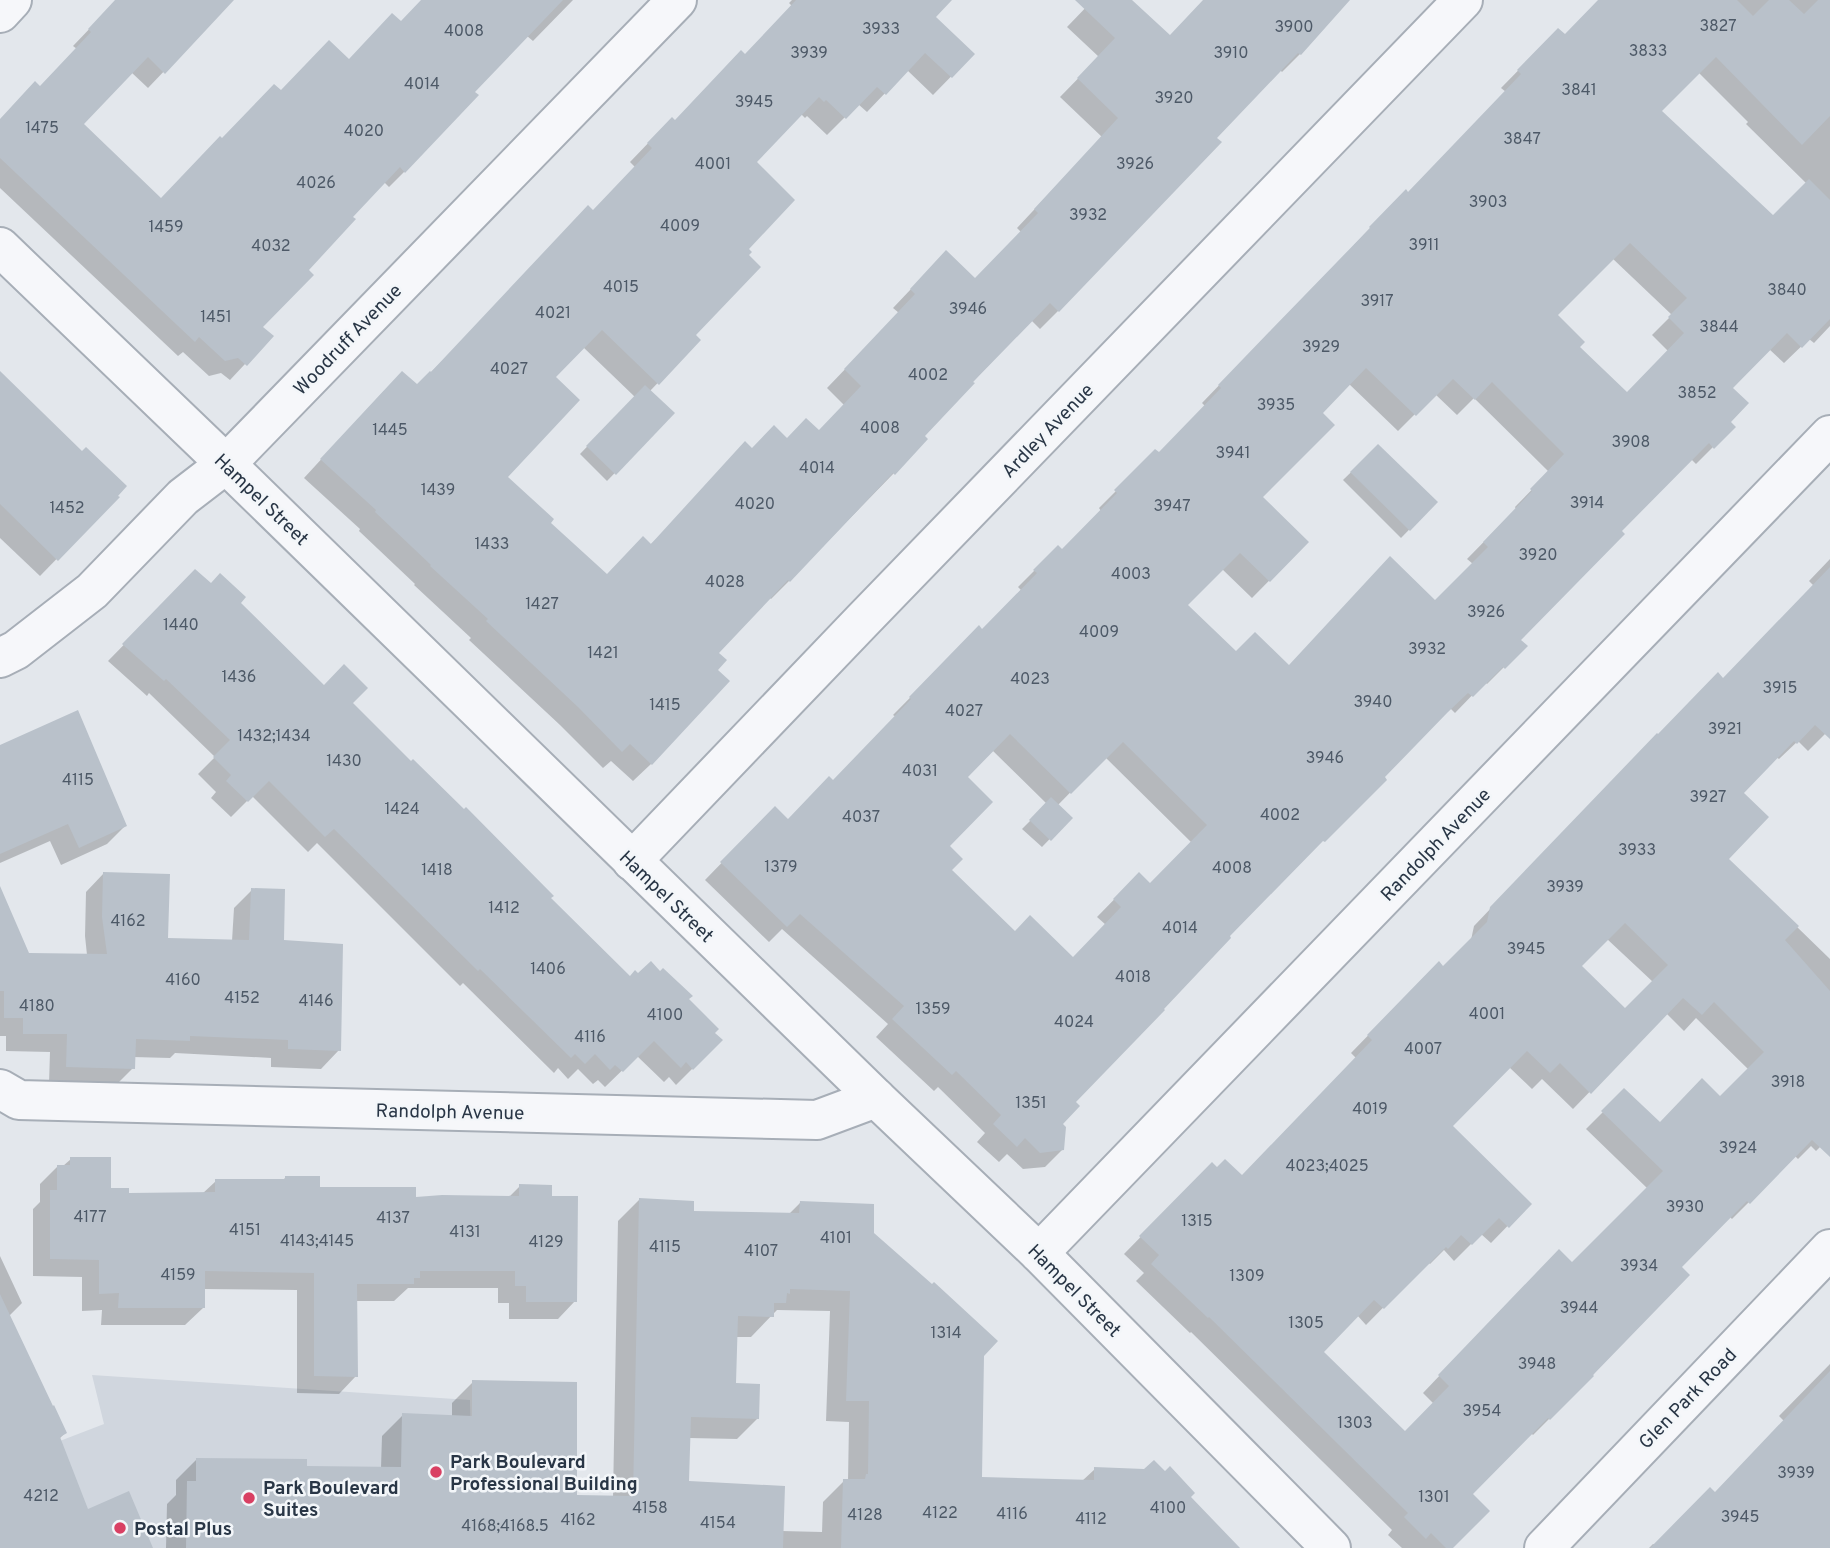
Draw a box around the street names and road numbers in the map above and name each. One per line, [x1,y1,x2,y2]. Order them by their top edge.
street label: Woodruff Avenue [289,280,408,401]
street label: Ardley Avenue [997,379,1100,484]
street label: Hampel Street [208,449,313,552]
street label: Randolph Avenue [1376,784,1497,907]
street label: Hampel Street [613,846,718,949]
street label: Randolph Avenue [375,1100,524,1126]
street label: Hampel Street [1022,1240,1125,1343]
street label: Glen Park Road [1634,1344,1743,1455]

